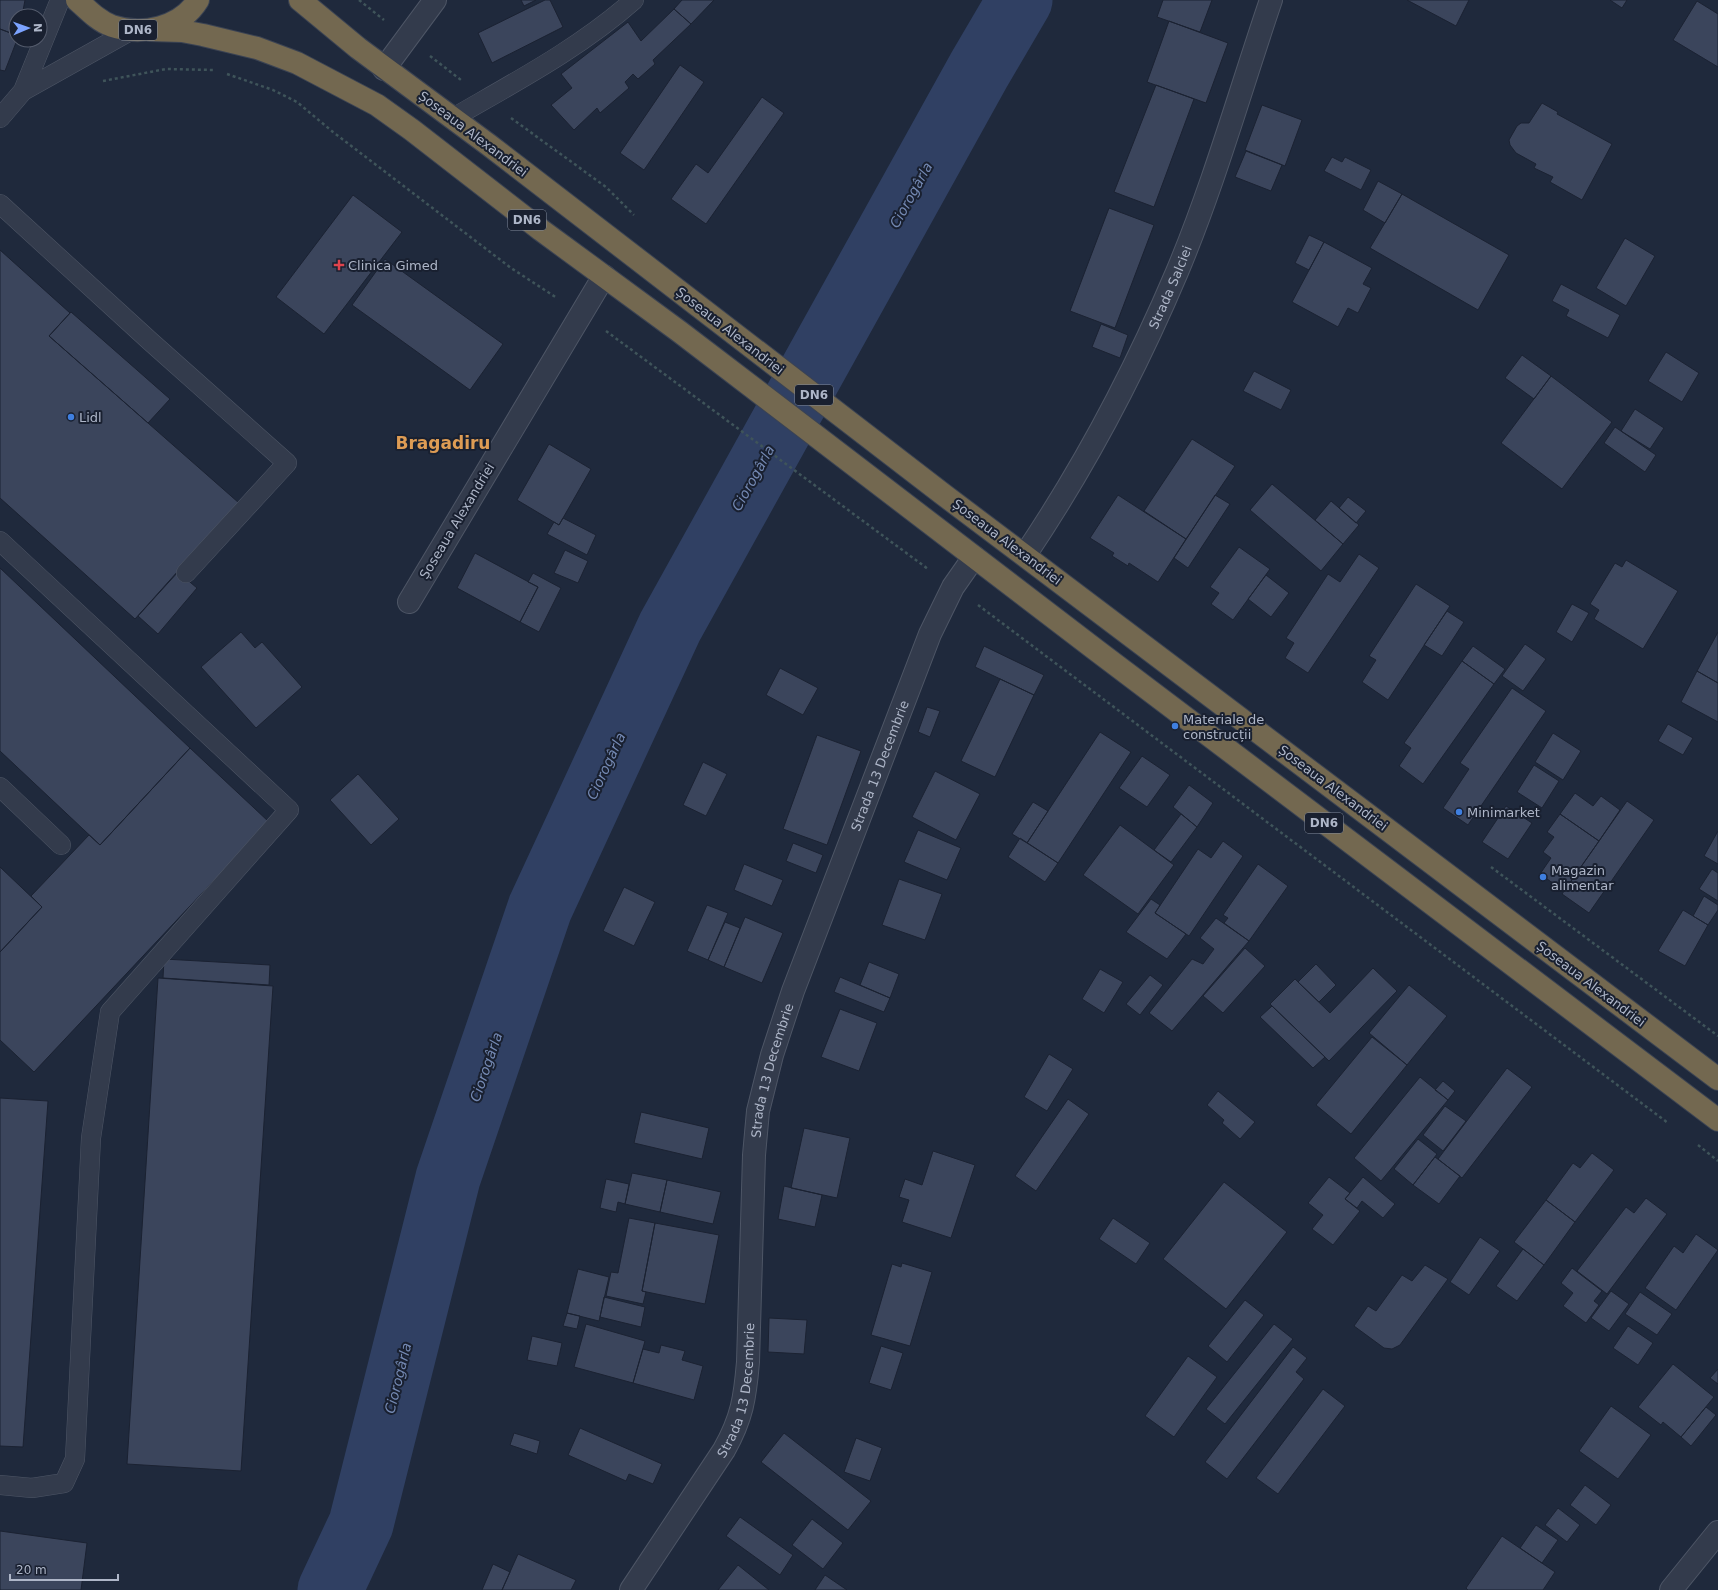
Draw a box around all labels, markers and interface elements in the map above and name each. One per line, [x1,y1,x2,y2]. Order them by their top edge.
north arrow [8,8,48,48]
road number: DN6 [119,20,157,40]
text: N [31,23,44,33]
street label: Șoseaua Alexandriei [416,88,530,180]
water label: Ciorogârla [886,160,936,230]
road number: DN6 [508,210,546,230]
street label: Strada Salciei [1145,243,1195,331]
place label: Clinica Gimed [348,258,438,273]
marker: Clinica Gimed [333,259,345,271]
street label: Șoseaua Alexandriei [673,284,787,378]
road number: DN6 [795,385,833,405]
place label: Lidl [79,410,102,425]
marker: Lidl [66,412,76,422]
district label: Bragadiru [396,433,490,453]
water label: Ciorogârla [728,443,778,513]
street label: Șoseaua Alexandriei [417,460,497,582]
street label: Șoseaua Alexandriei [950,496,1064,588]
street label: Strada 13 Decembrie [848,698,911,833]
place label: Materiale de construcții [1183,712,1264,742]
marker: Materiale de construcții [1170,721,1180,731]
water label: Ciorogârla [583,730,629,802]
street label: Șoseaua Alexandriei [1276,742,1390,834]
place label: Minimarket [1467,805,1540,820]
marker: Minimarket [1454,807,1464,817]
road number: DN6 [1305,813,1343,833]
place label: Magazin alimentar [1551,863,1614,893]
marker: Magazin alimentar [1538,872,1548,882]
street label: Șoseaua Alexandriei [1534,938,1648,1030]
street label: Strada 13 Decembrie [748,1001,796,1138]
water label: Ciorogârla [467,1030,505,1104]
street label: Strada 13 Decembrie [714,1323,757,1460]
water label: Ciorogârla [381,1341,415,1415]
scale bar [10,1556,118,1582]
text: 20 m [16,1563,47,1577]

